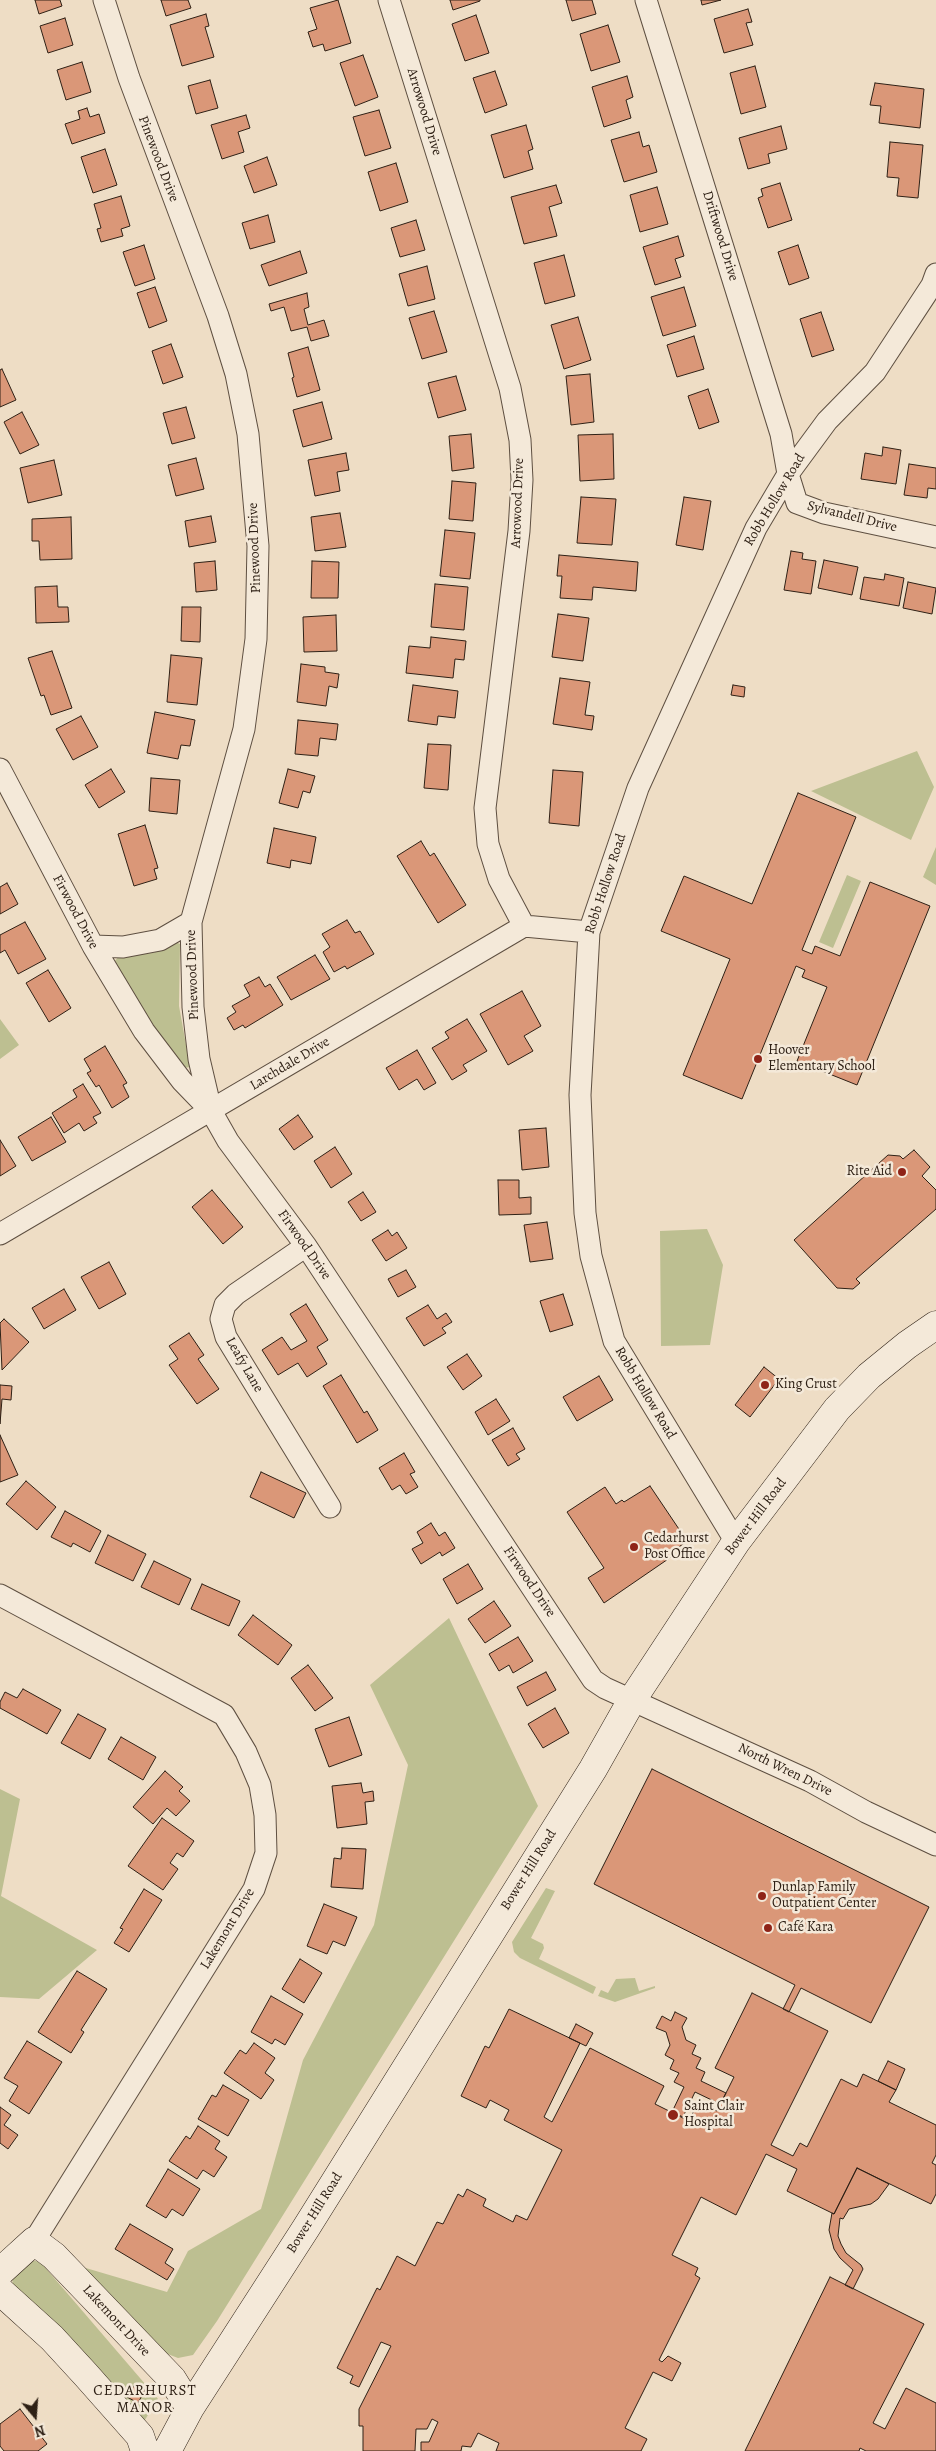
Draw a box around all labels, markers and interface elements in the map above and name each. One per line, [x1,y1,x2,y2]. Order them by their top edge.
street label: Arrowood Drive [403,66,445,158]
street label: Pinewood Drive [134,114,182,204]
street label: Driftwood Drive [698,189,742,283]
street label: Robb Hollow Road [741,451,809,549]
street label: Arrowood Drive [508,457,528,549]
street label: Sylvandell Drive [805,498,899,536]
street label: Pinewood Drive [245,502,265,594]
street label: Robb Hollow Road [582,832,630,936]
street label: Firwood Drive [48,872,102,952]
street label: Pinewood Drive [183,929,203,1021]
street label: Larchdale Drive [247,1034,333,1094]
place label: Hoover Elementary School [768,1043,875,1076]
marker: Hoover Elementary School [752,1053,764,1065]
place label: Rite Aid [847,1164,892,1180]
marker: Rite Aid [896,1166,908,1178]
street label: Firwood Drive [274,1207,334,1283]
street label: Leafy Lane [221,1334,267,1396]
street label: Robb Hollow Road [611,1344,679,1442]
place label: King Crust [775,1377,837,1393]
marker: King Crust [759,1379,771,1391]
street label: Bower Hill Road [722,1475,790,1559]
place label: Cedarhurst Post Office [644,1531,709,1564]
marker: Cedarhurst Post Office [628,1541,640,1553]
street label: Firwood Drive [499,1543,559,1621]
street label: North Wren Drive [735,1740,835,1800]
street label: Bower Hill Road [497,1826,561,1914]
place label: Dunlap Family Outpatient Center [772,1880,876,1912]
street label: Lakemont Drive [197,1885,259,1973]
marker: Dunlap Family Outpatient Center [756,1890,768,1902]
place label: Café Kara [778,1920,834,1936]
marker: Café Kara [762,1922,774,1934]
place label: Saint Clair Hospital [684,2099,745,2132]
marker: Saint Clair Hospital [666,2108,680,2122]
street label: Bower Hill Road [283,2169,347,2257]
street label: Lakemont Drive [79,2282,153,2360]
district label: CEDARHURST MANOR [92,2382,198,2417]
north arrow [10,2391,60,2441]
text: N [32,2420,48,2441]

